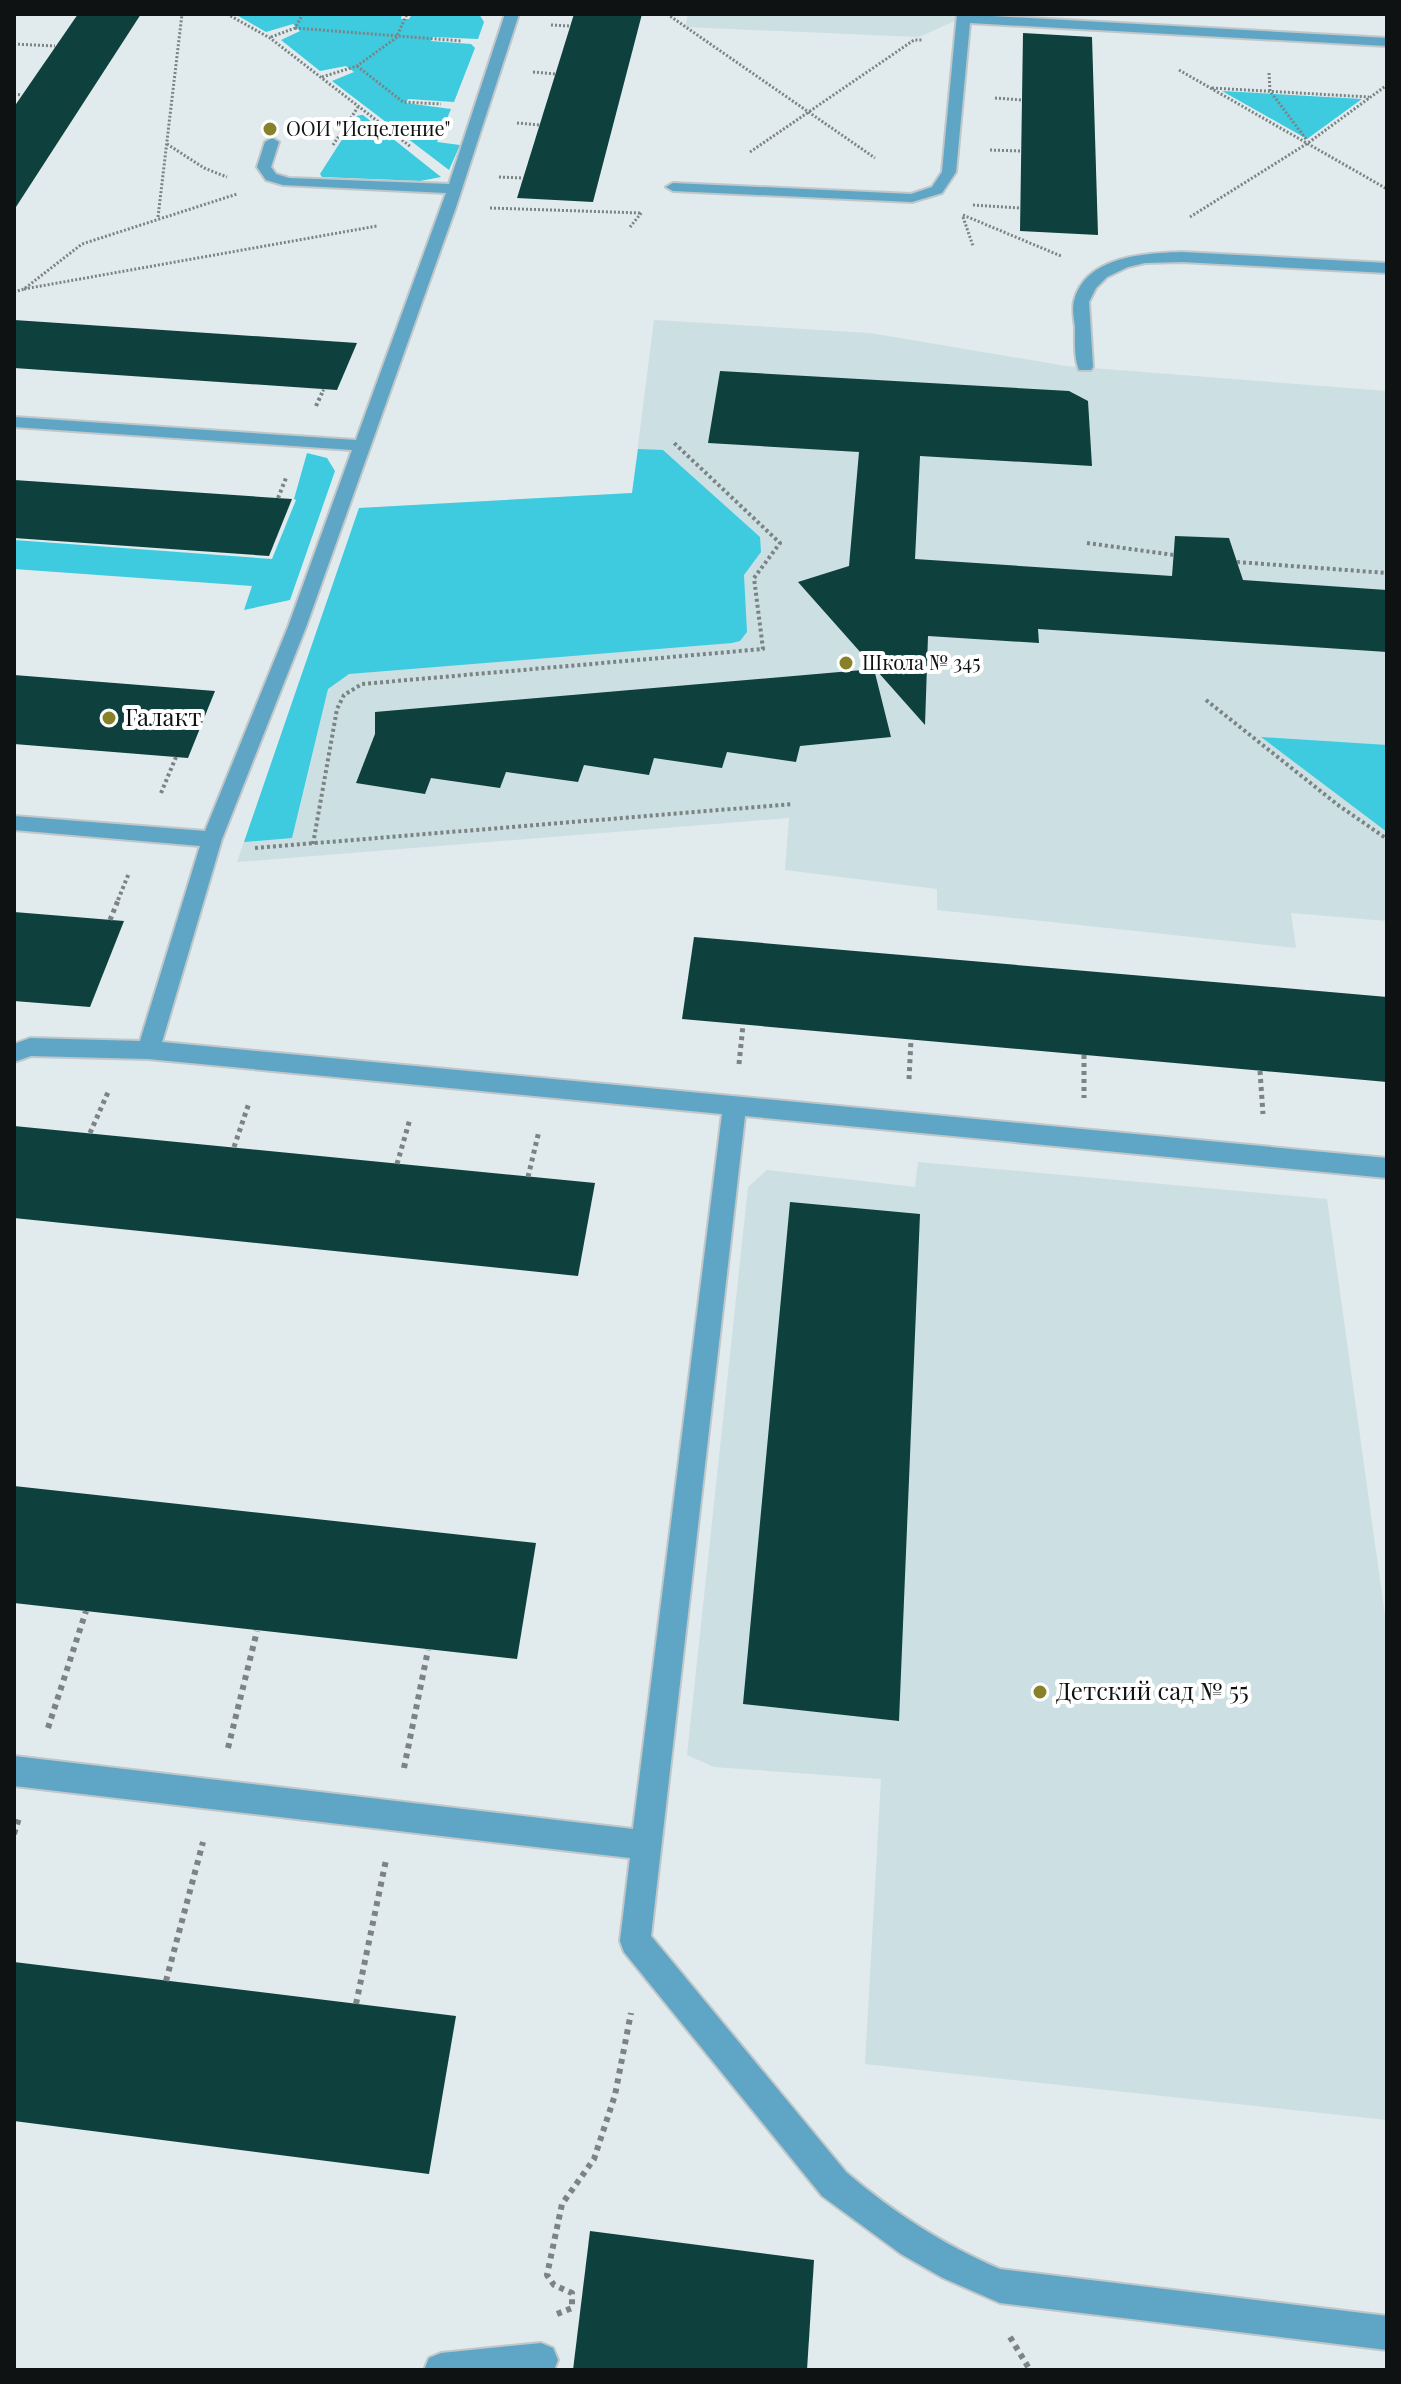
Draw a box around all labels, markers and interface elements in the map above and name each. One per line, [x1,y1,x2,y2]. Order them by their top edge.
place label: ООИ "Исцеление" [286,114,450,141]
marker: ООИ "Исцеление" [261,120,279,138]
place label: Школа № 345 [862,648,981,675]
marker: Школа № 345 [837,654,855,672]
place label: Галакт [125,700,202,732]
marker: Галакт [100,709,118,727]
place label: Детский сад № 55 [1056,1674,1249,1706]
marker: Детский сад № 55 [1031,1683,1049,1701]

